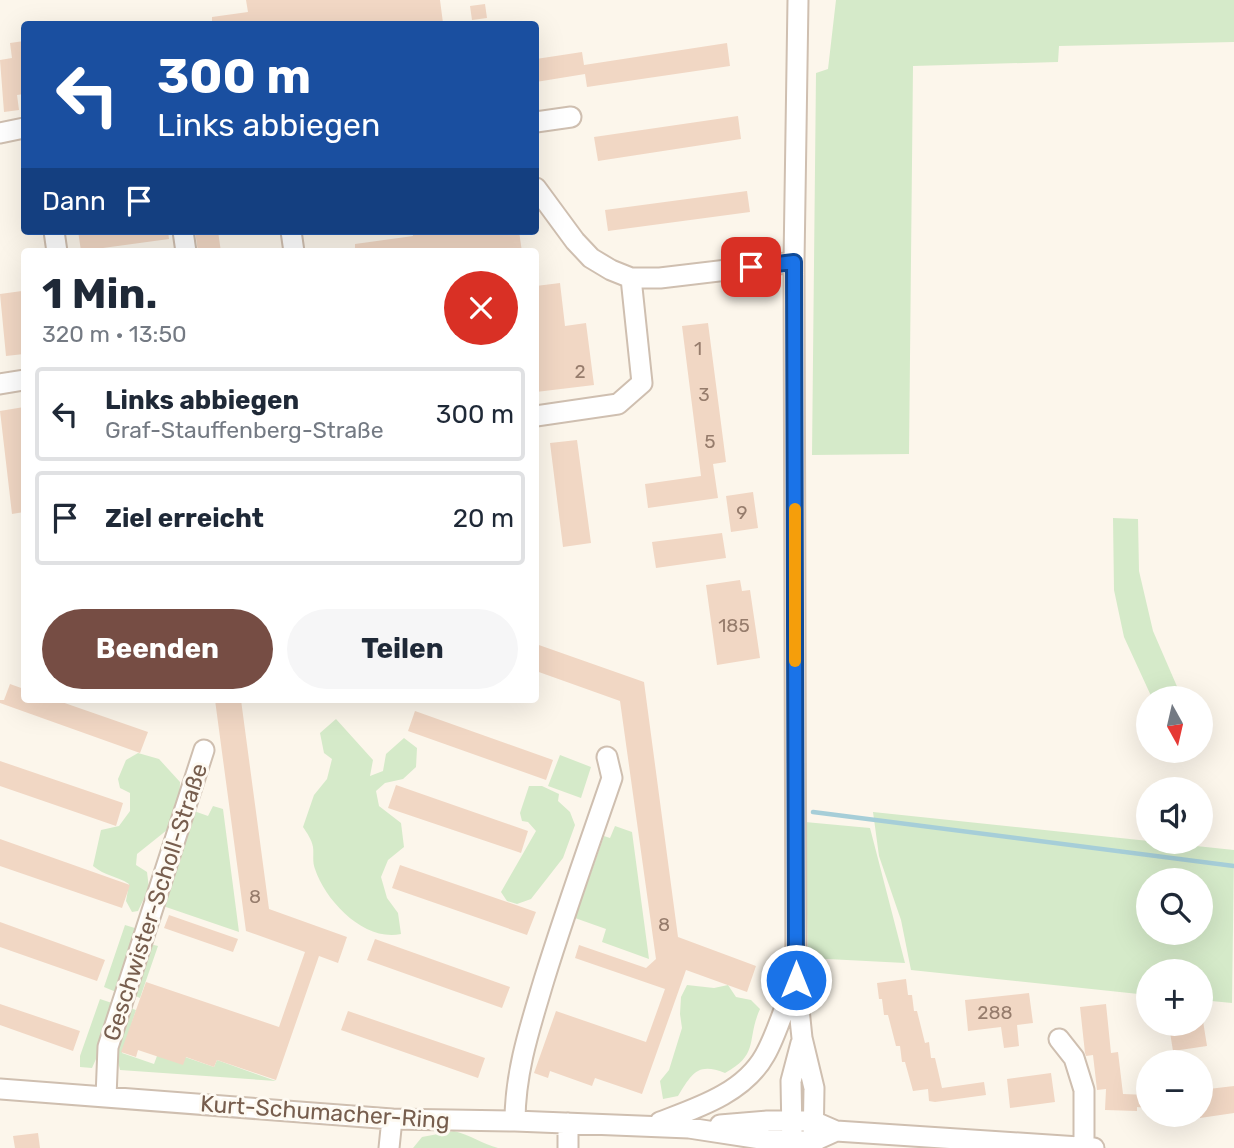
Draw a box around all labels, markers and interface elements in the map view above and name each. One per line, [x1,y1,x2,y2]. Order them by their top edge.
text: 300 m [157,47,311,105]
icon: left [42,49,133,140]
text: Links abbiegen [157,106,380,144]
icon: arrive [120,182,158,220]
text: Dann [42,186,106,217]
pin [721,237,781,297]
icon: arrive [732,248,770,286]
text: 1 Min. [42,269,158,319]
button: close [444,271,518,345]
text: 320 m · 13:50 [42,320,187,348]
house number: 1 [694,337,702,360]
house number: 2 [574,360,586,383]
house number: 3 [698,383,710,406]
text: Links abbiegen [105,385,299,416]
icon: left [46,395,84,433]
text: 300 m [436,399,514,430]
text: Graf-Stauffenberg-Straße [105,416,384,444]
house number: 5 [704,430,716,453]
icon: arrive [46,499,84,537]
house number: 9 [736,501,748,524]
text: Ziel erreicht [105,503,264,534]
text: 20 m [453,503,514,534]
button: Beenden [42,609,273,689]
button: Teilen [287,609,518,689]
house number: 185 [718,614,750,637]
north arrow [1136,686,1213,763]
map controls [1136,686,1213,1127]
street label: Geschwister-Scholl-Straße [97,760,213,1044]
button: sound [1136,777,1213,854]
button: search [1136,868,1213,945]
house number: 8 [249,885,261,908]
house number: 8 [658,913,670,936]
position arrow [759,943,833,1017]
button: + [1136,959,1213,1036]
house number: 288 [977,1001,1013,1024]
button: − [1136,1050,1213,1127]
street label: Kurt-Schumacher-Ring [199,1089,451,1135]

